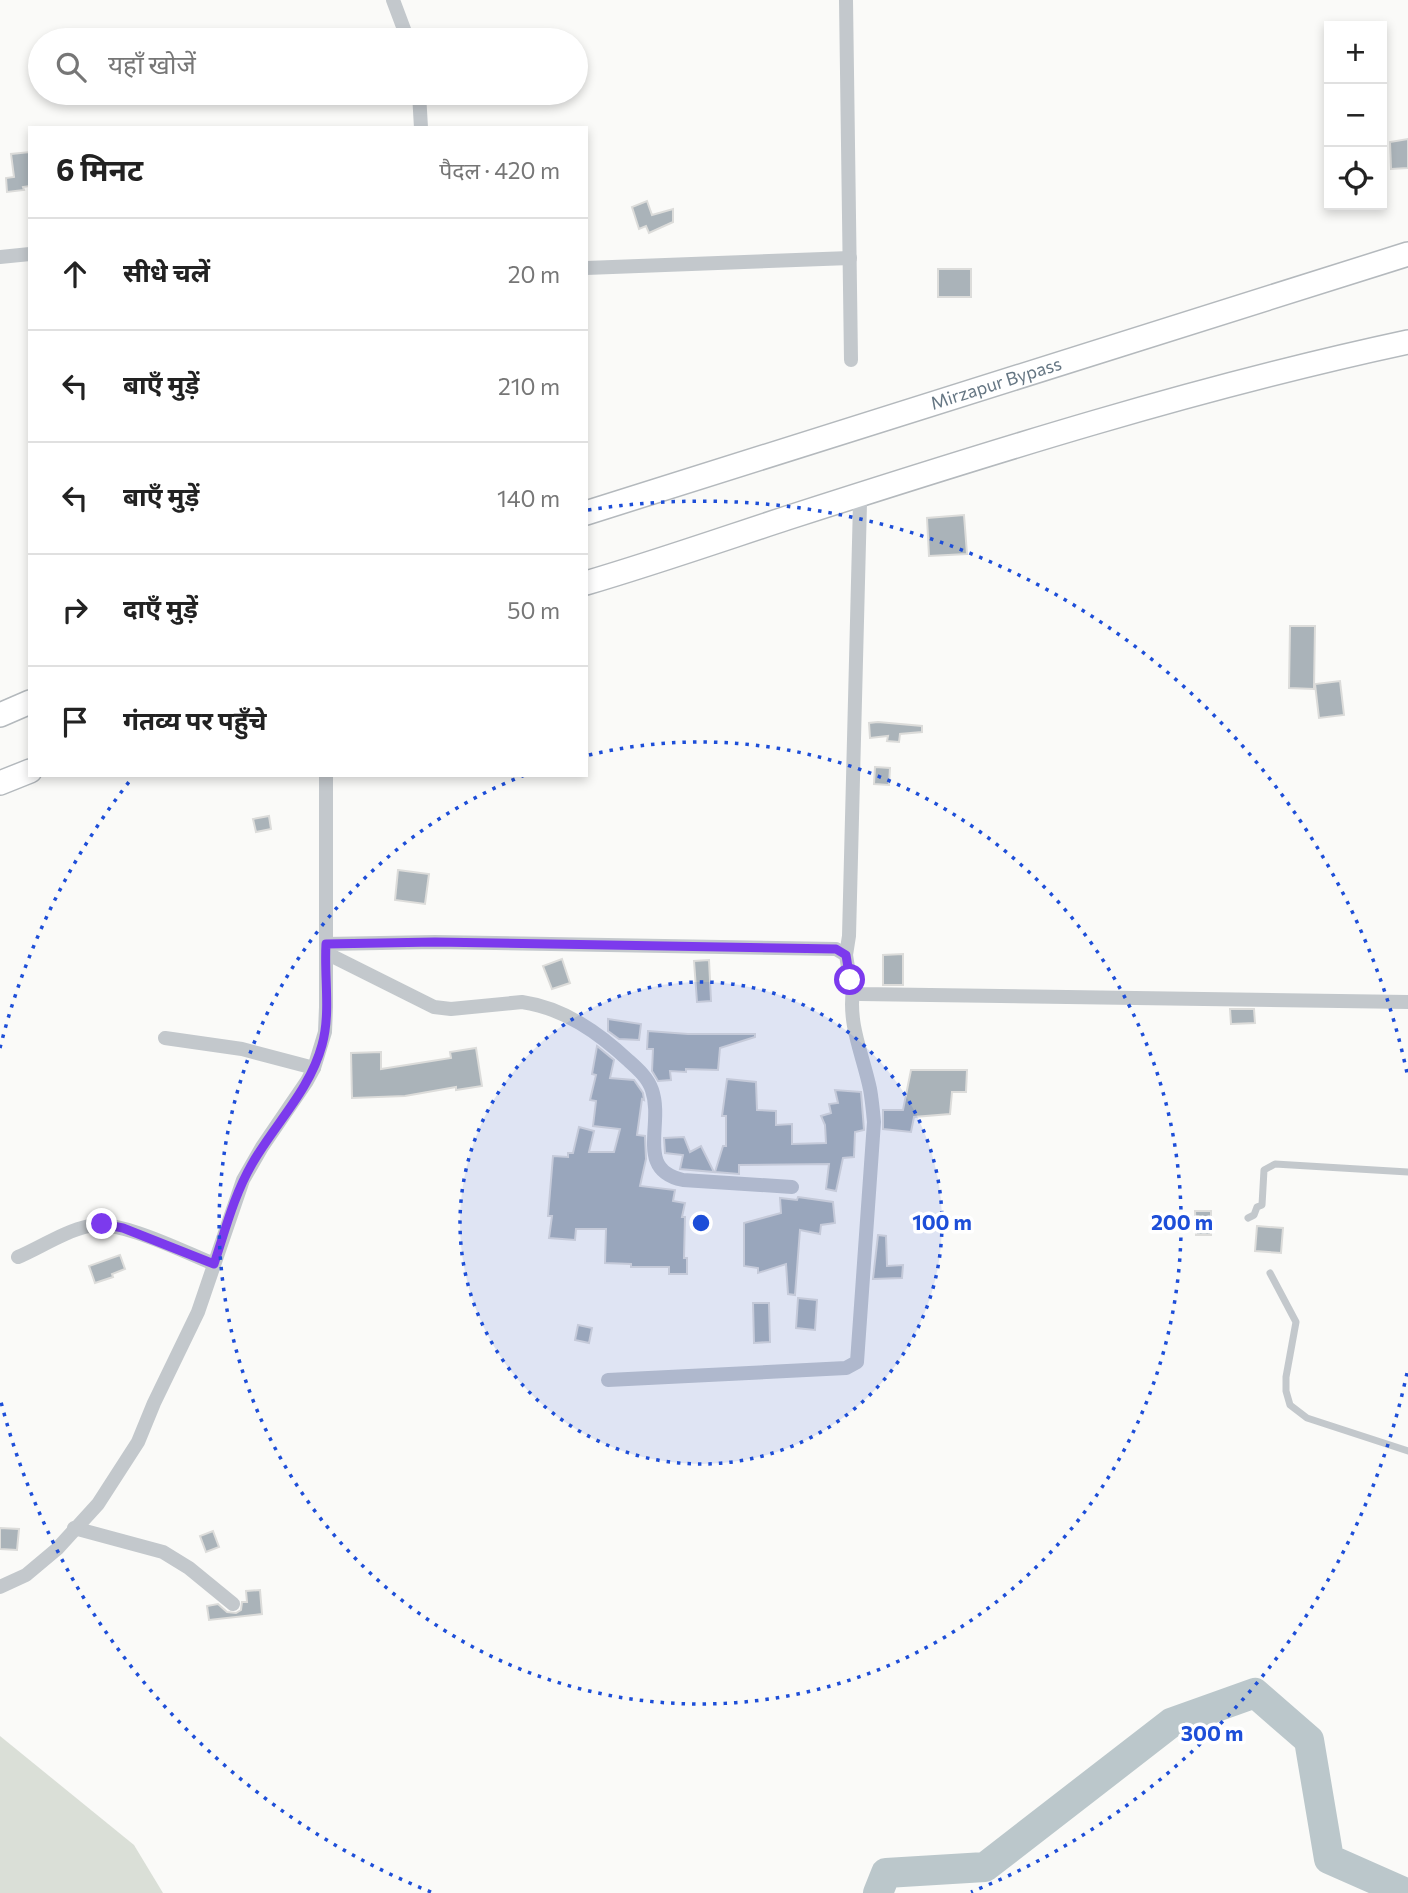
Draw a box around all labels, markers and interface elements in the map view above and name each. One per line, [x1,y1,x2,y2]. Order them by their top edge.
map controls [1324,21,1387,210]
button: + [1324,21,1387,84]
search box [28,28,588,105]
icon: search [52,48,90,86]
text: यहाँ खोजें [108,48,196,79]
button: − [1324,84,1387,147]
button: locate [1324,147,1387,210]
text: 6 मिनट [56,150,143,187]
text: पैदल · 420 m [439,156,560,184]
icon: ahead [56,255,94,293]
text: सीधे चलें [123,256,210,287]
text: 20 m [508,260,560,288]
street label: Mirzapur Bypass [928,352,1064,414]
icon: left [56,367,94,405]
text: बाएँ मुड़ें [123,368,199,399]
text: 210 m [498,372,560,400]
icon: left [56,479,94,517]
text: बाएँ मुड़ें [123,480,199,511]
text: 140 m [497,484,560,512]
icon: right [56,591,94,629]
text: दाएँ मुड़ें [123,592,198,623]
text: 50 m [507,596,560,624]
icon: arrive [56,703,94,741]
text: गंतव्य पर पहुँचे [123,704,267,735]
route start [834,964,865,995]
route end [86,1208,117,1239]
text: 100 m [912,1209,972,1234]
text: 200 m [1151,1209,1213,1234]
centre of rings [689,1211,713,1235]
text: 300 m [1181,1720,1243,1745]

